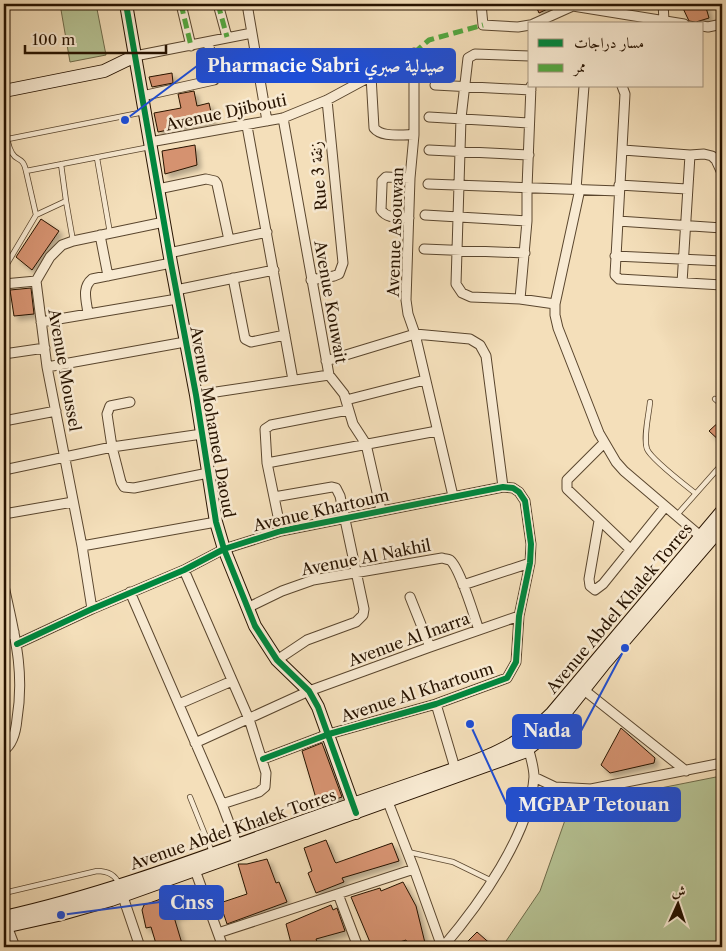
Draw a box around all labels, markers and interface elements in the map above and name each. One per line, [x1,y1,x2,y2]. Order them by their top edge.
scale bar [25,22,166,54]
legend [528,22,704,88]
text: 100 m [32,30,75,49]
text: مسار دراجات [574,33,644,52]
callout: Pharmacie Sabri صيدلية صبري [197,49,455,82]
text: Pharmacie Sabri صيدلية صبري [207,55,445,81]
text: ممر [572,57,586,77]
street label: Avenue Djibouti [163,89,289,135]
street label: Rue 3 زنقة [305,141,331,211]
street label: Avenue Asouwan [383,167,407,298]
street label: Avenue Kouwait [310,238,352,365]
street label: Avenue Moussel [44,306,86,433]
street label: Avenue Mohamed Daoud [186,324,240,519]
street label: Avenue Khartoum [250,485,391,536]
street label: Avenue Abdel Khalek Torres [541,519,696,698]
street label: Avenue Al Nakhil [299,535,433,580]
street label: Avenue Al Inarra [345,608,473,671]
street label: Avenue Al Khartoum [337,658,496,726]
callout: Nada [513,715,581,748]
text: Nada [523,720,572,742]
street label: Avenue Abdel Khalek Torres [126,784,339,874]
callout: MGPAP Tetouan [507,788,680,821]
text: MGPAP Tetouan [518,794,671,816]
north arrow [654,878,704,928]
text: ش [671,882,686,900]
callout: Cnss [160,886,223,919]
text: Cnss [170,892,214,914]

